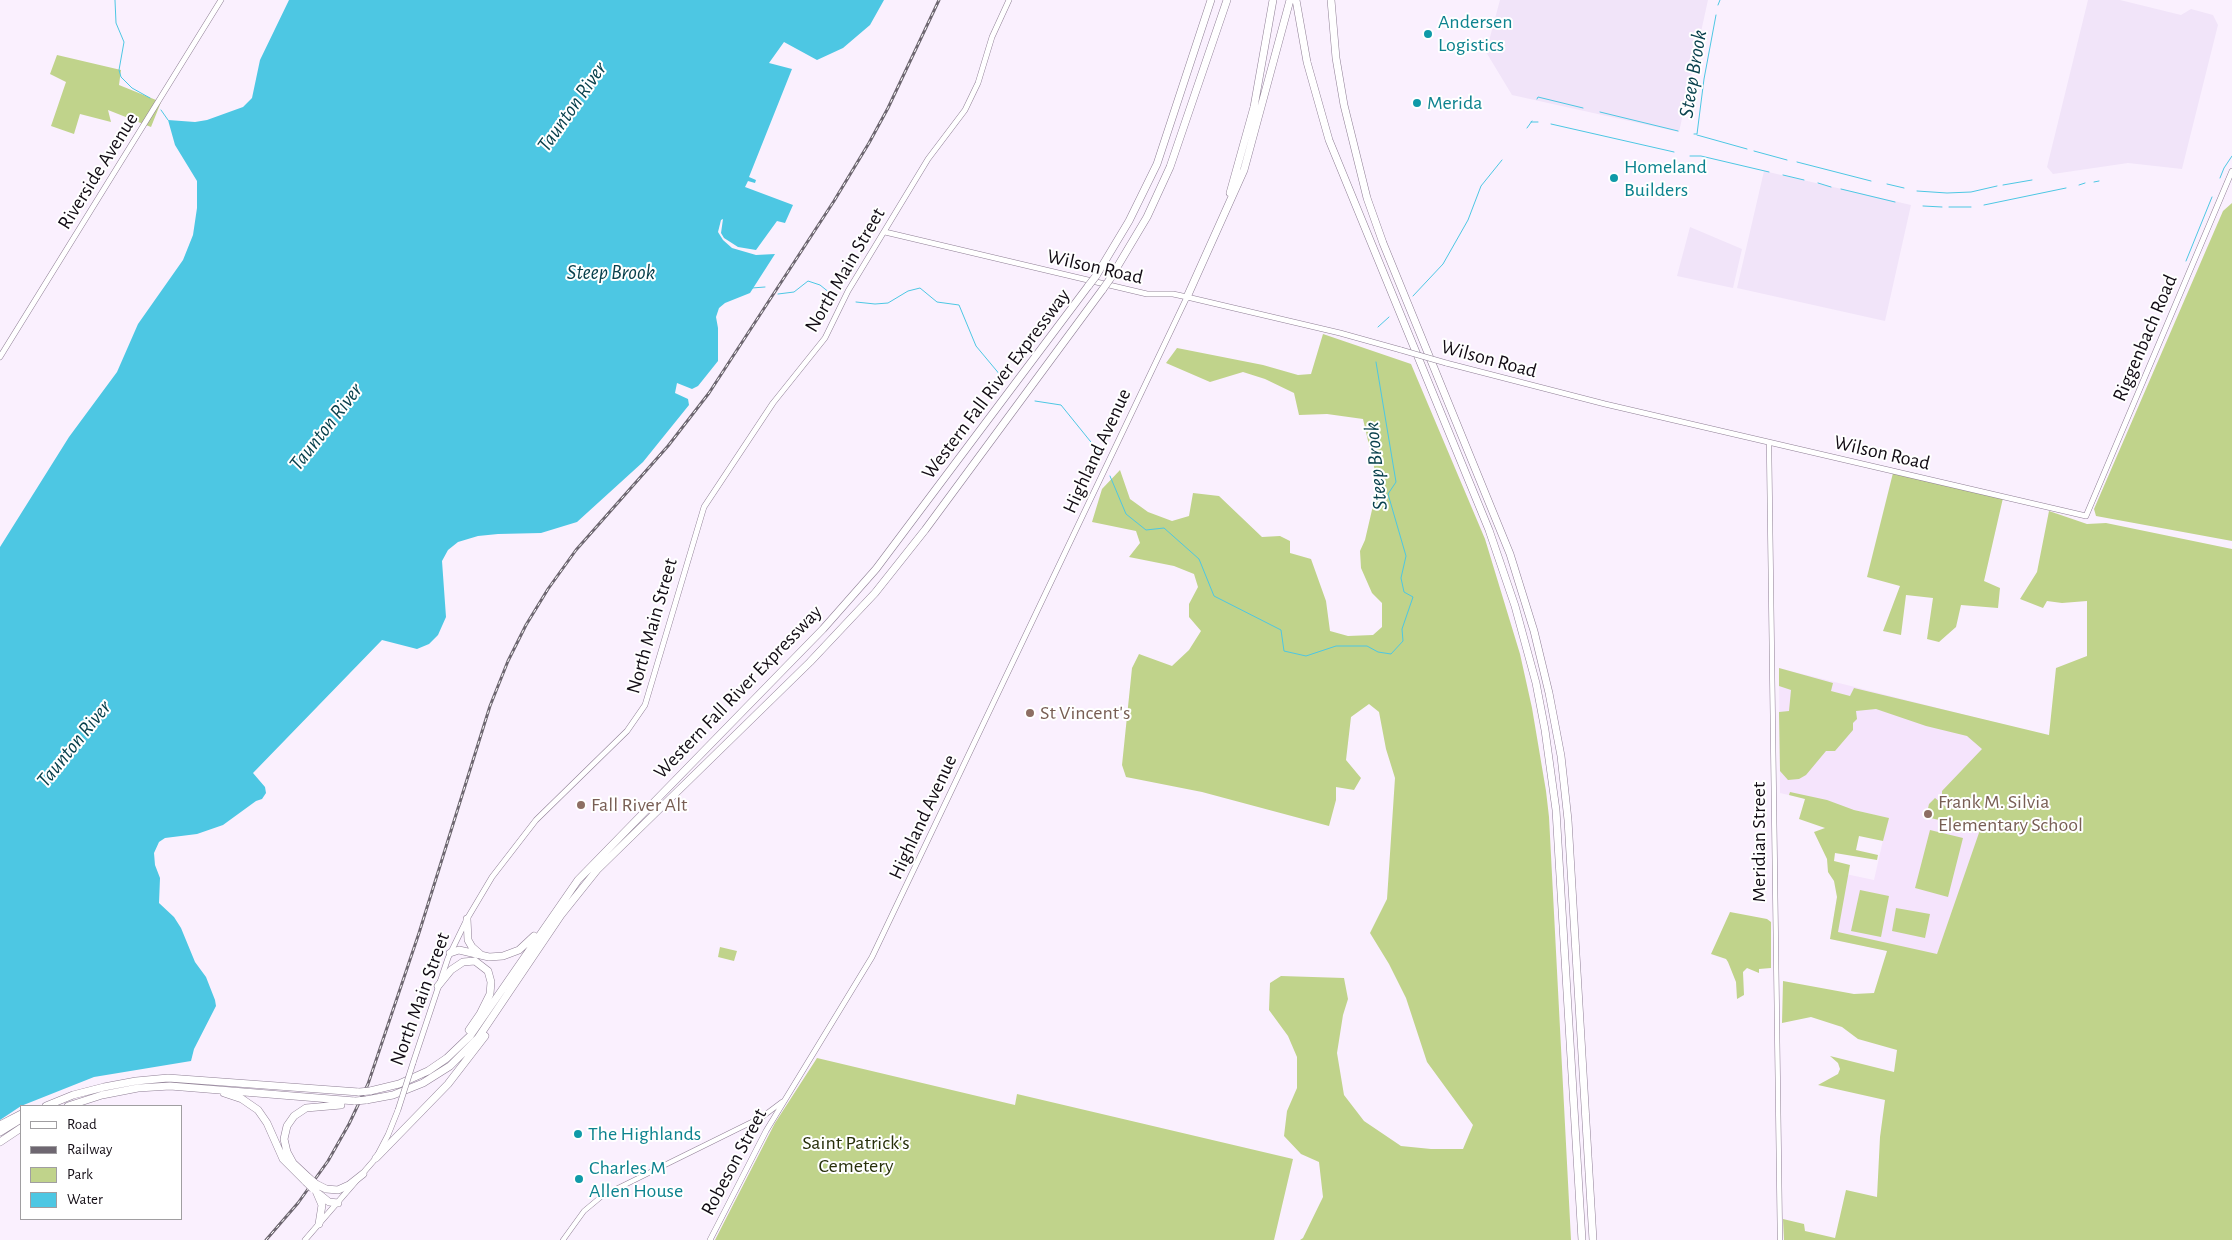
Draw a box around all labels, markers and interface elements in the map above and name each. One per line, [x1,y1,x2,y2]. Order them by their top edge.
place label: Andersen Logistics [1438,10,1513,57]
marker: Andersen Logistics [1422,28,1434,40]
water label: Steep Brook [1674,28,1712,120]
water label: Taunton River [532,57,612,157]
place label: Merida [1427,91,1482,115]
marker: Merida [1411,97,1423,109]
street label: Riverside Avenue [53,108,143,234]
place label: Homeland Builders [1624,155,1707,202]
marker: Homeland Builders [1608,172,1620,184]
street label: North Main Street [800,203,890,337]
street label: Wilson Road [1045,244,1145,290]
water label: Steep Brook [567,260,655,286]
street label: Riggenbach Road [2107,271,2183,405]
street label: Western Fall River Expressway [917,284,1075,484]
street label: Wilson Road [1439,335,1539,383]
water label: Taunton River [284,378,368,476]
street label: Highland Avenue [1058,385,1136,517]
water label: Steep Brook [1359,421,1393,511]
street label: Wilson Road [1832,430,1932,476]
street label: North Main Street [621,556,683,696]
street label: Western Fall River Expressway [649,600,827,784]
water label: Taunton River [31,696,117,792]
place label: St Vincent's [1040,701,1130,725]
marker: St Vincent's [1024,707,1036,719]
street label: Highland Avenue [884,751,962,883]
street label: Meridian Street [1747,782,1771,902]
place label: Frank M. Silvia Elementary School [1938,790,2083,837]
place label: Fall River Alt [591,793,687,817]
marker: Fall River Alt [575,799,587,811]
marker: Frank M. Silvia Elementary School [1922,808,1934,820]
street label: North Main Street [385,929,455,1069]
legend [20,1105,182,1220]
street label: Robeson Street [696,1105,772,1219]
text: Road [67,1117,97,1132]
place label: The Highlands [588,1122,701,1146]
marker: The Highlands [572,1128,584,1140]
park label: Saint Patrick's Cemetery [802,1131,910,1178]
text: Railway [67,1142,112,1157]
place label: Charles M Allen House [589,1156,683,1203]
text: Park [67,1167,93,1182]
marker: Charles M Allen House [573,1173,585,1185]
text: Water [67,1192,103,1207]

